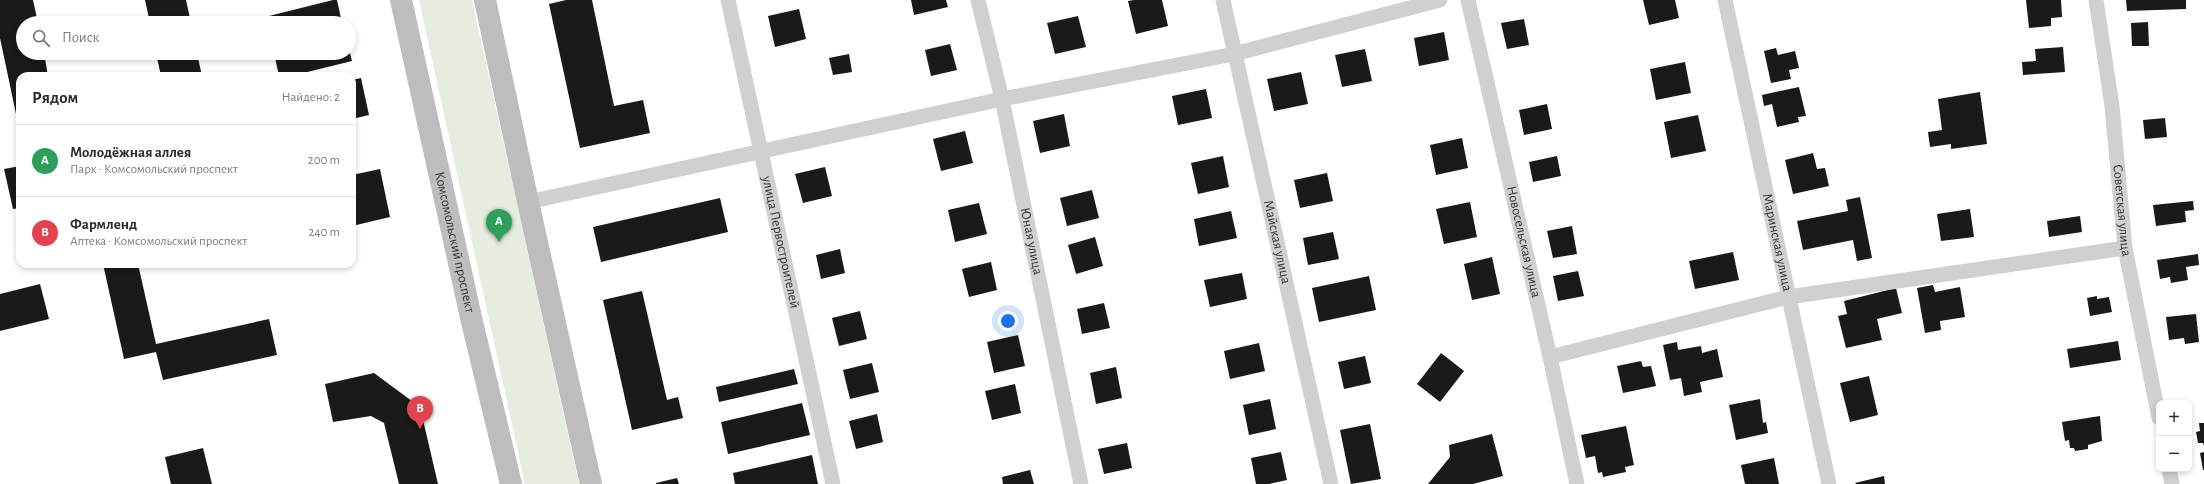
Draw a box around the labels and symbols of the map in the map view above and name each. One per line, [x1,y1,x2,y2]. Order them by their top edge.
street label: Советская улица [2110,164,2134,258]
street label: Комсомольский проспект [432,170,477,315]
street label: улица Первостроителей [759,174,802,310]
street label: Новосельская улица [1504,184,1543,300]
street label: Маринская улица [1760,192,1795,293]
street label: Майская улица [1261,199,1293,286]
street label: Юная улица [1017,206,1045,277]
pin: A [486,209,512,242]
your location [998,311,1018,331]
pin: B [407,396,433,429]

